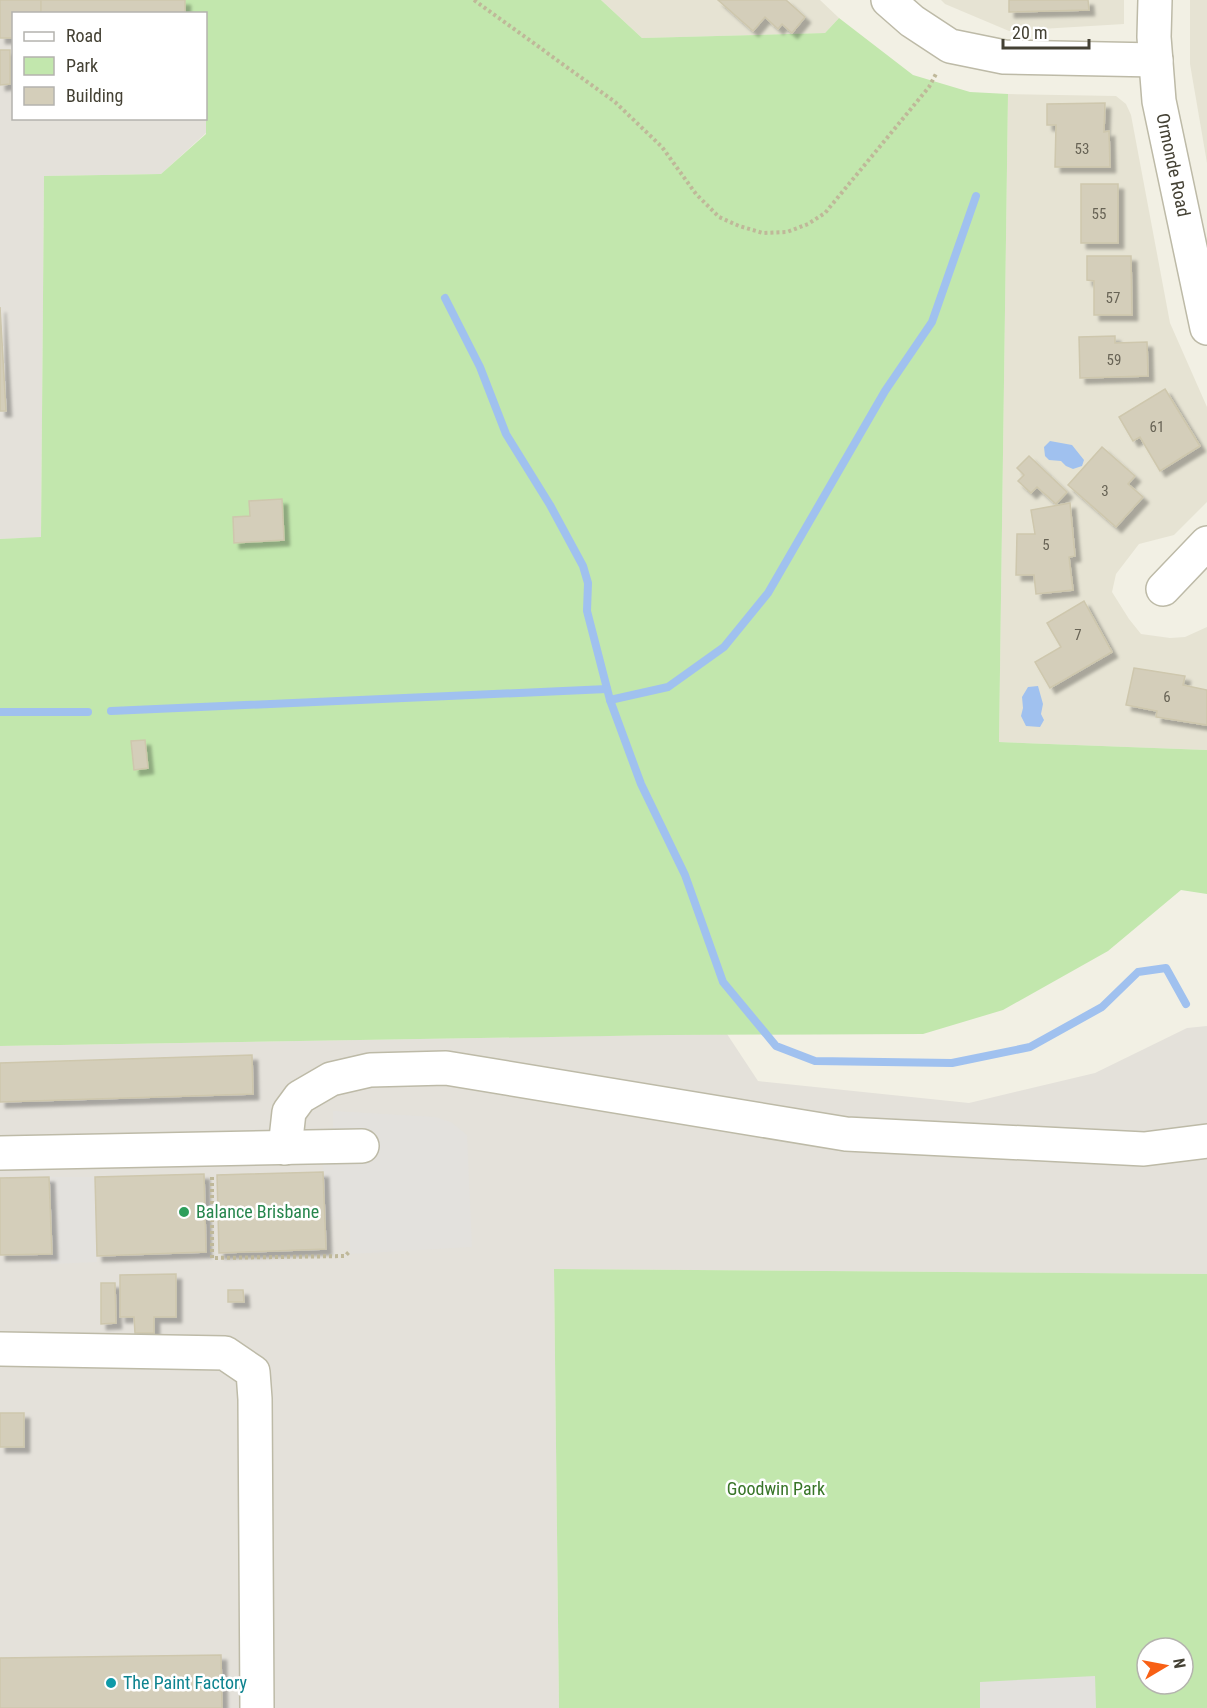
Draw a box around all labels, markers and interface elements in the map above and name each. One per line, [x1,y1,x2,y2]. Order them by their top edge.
legend [12,12,207,120]
scale bar [1003,12,1088,50]
text: 20 m [1012,22,1047,43]
text: Road [66,25,102,46]
text: Park [66,55,98,76]
text: Building [66,85,123,106]
street label: Ormonde Road [1152,111,1195,219]
house number: 53 [1075,140,1089,158]
house number: 55 [1092,205,1106,223]
house number: 57 [1106,289,1120,307]
house number: 59 [1107,351,1121,369]
house number: 61 [1150,418,1164,436]
house number: 3 [1101,482,1109,500]
house number: 5 [1042,536,1050,554]
house number: 7 [1074,626,1082,644]
house number: 6 [1163,688,1171,706]
place label: Balance Brisbane [196,1201,319,1222]
marker: Balance Brisbane [177,1205,191,1219]
park label: Goodwin Park [727,1478,825,1499]
north arrow [1135,1636,1195,1696]
text: N [1169,1657,1189,1670]
place label: The Paint Factory [123,1672,248,1693]
marker: The Paint Factory [104,1676,118,1690]

